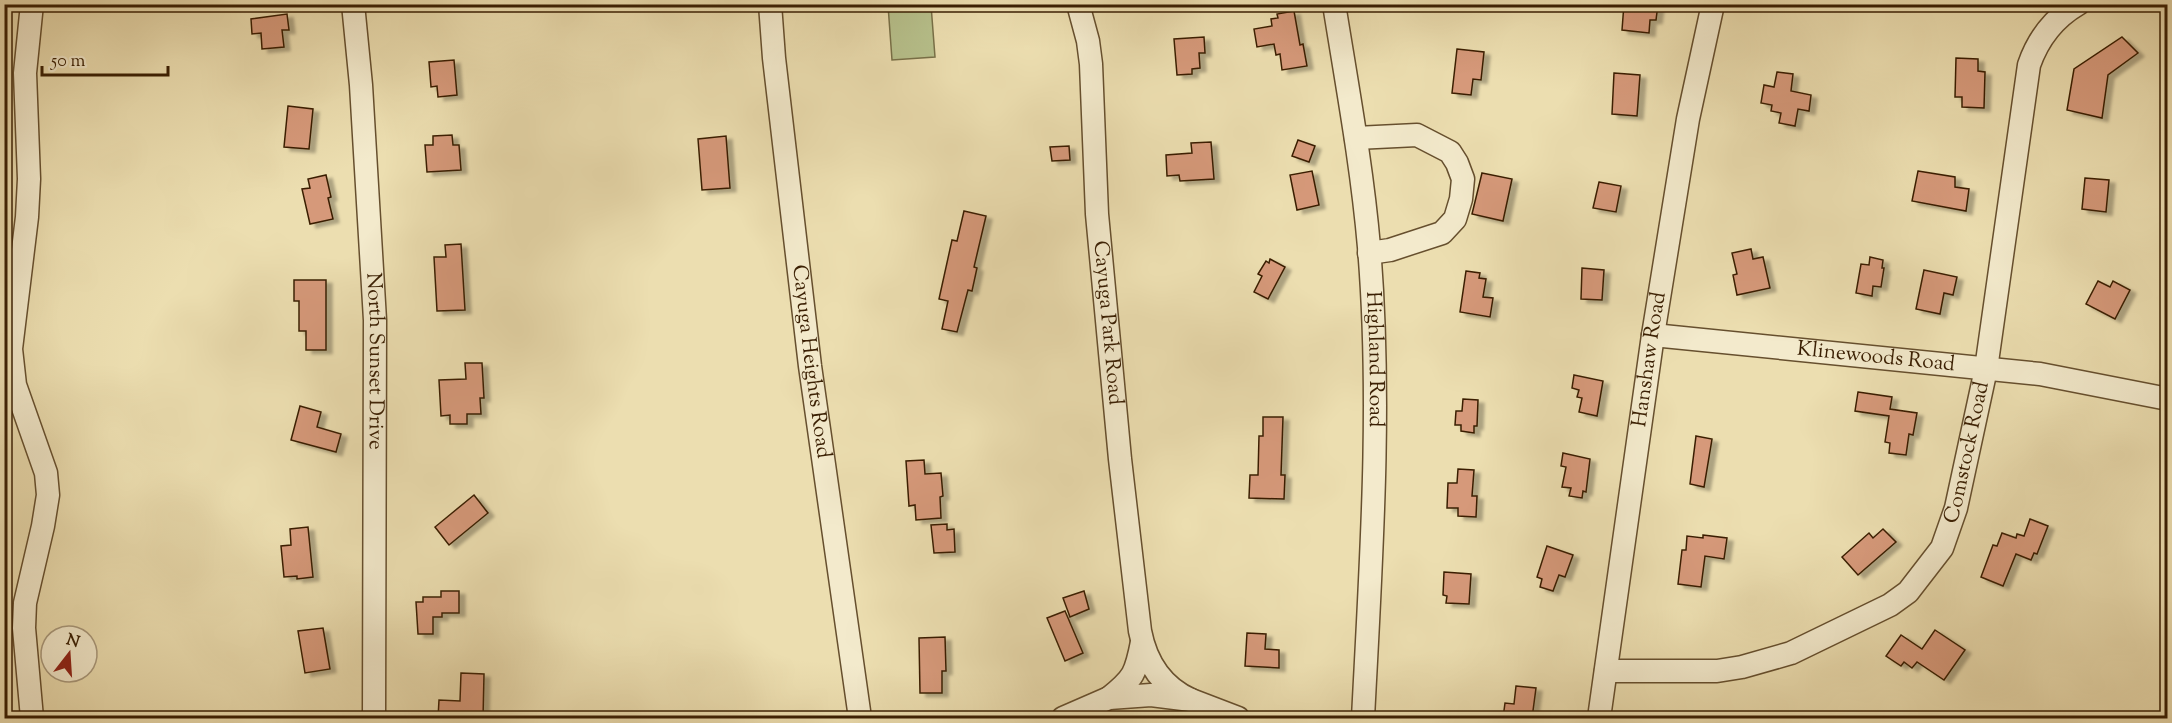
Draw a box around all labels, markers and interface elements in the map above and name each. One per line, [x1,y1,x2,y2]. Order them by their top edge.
scale bar [42,39,168,77]
text: 50 m [50,49,86,75]
street label: Cayuga Park Road [1085,239,1130,407]
street label: Cayuga Heights Road [783,263,838,460]
street label: North Sunset Drive [357,272,390,450]
street label: Highland Road [1357,290,1390,428]
street label: Hanshaw Road [1625,290,1675,429]
street label: Klinewoods Road [1795,335,1956,380]
street label: Comstock Road [1937,379,1998,528]
north arrow [39,624,99,684]
text: N [63,629,82,655]

